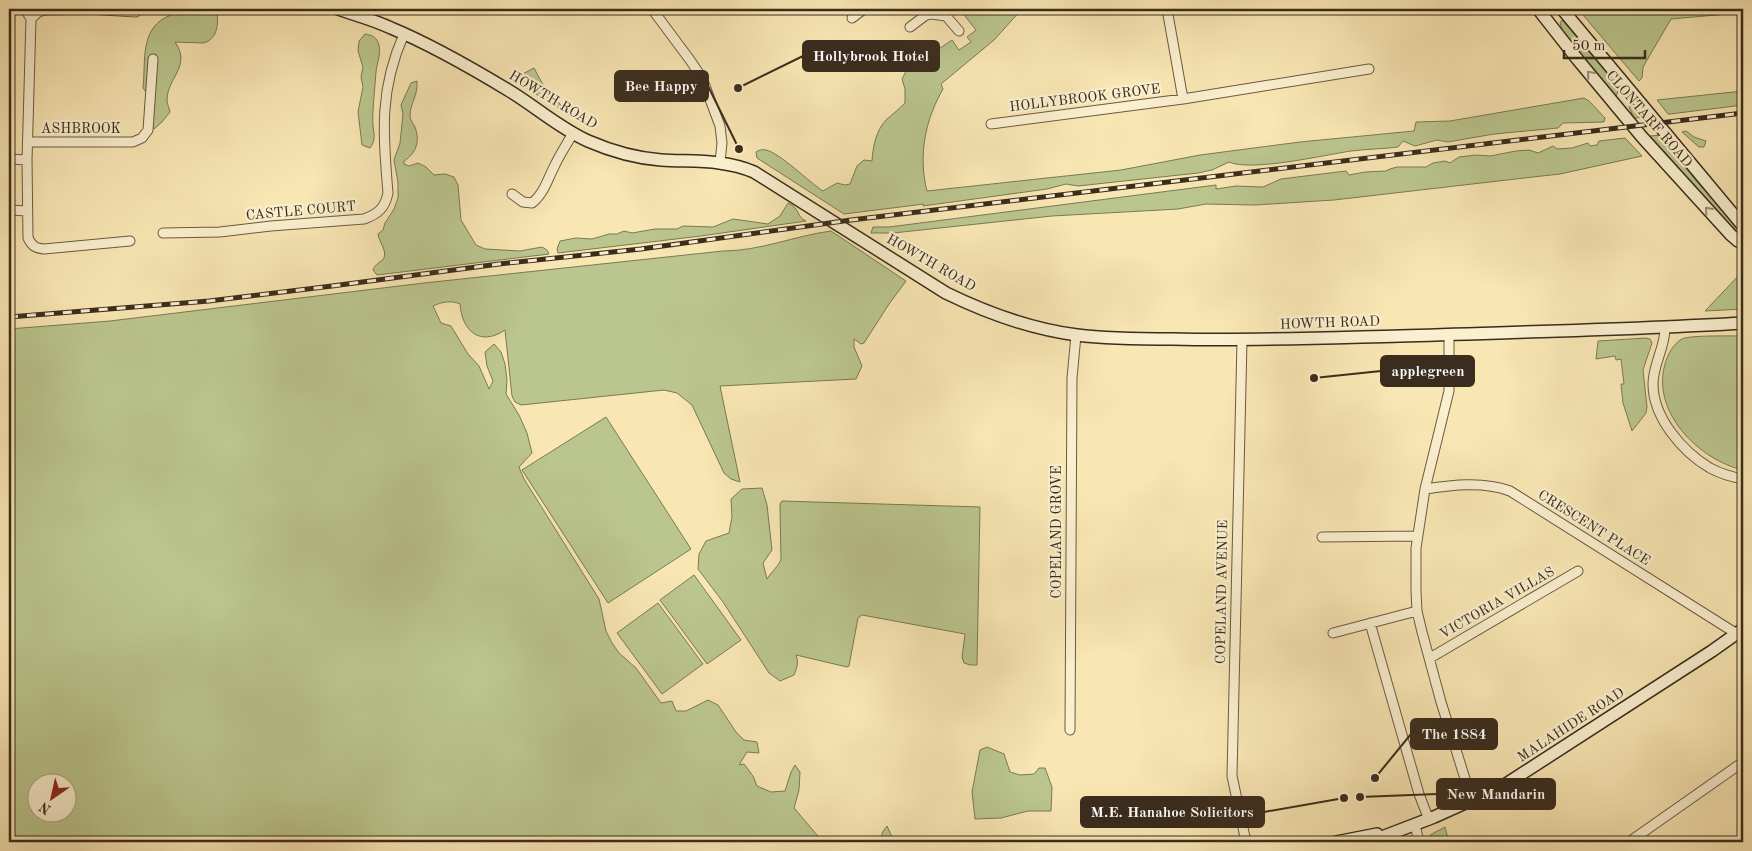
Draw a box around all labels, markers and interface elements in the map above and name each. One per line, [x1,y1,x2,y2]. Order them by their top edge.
scale bar [1564,28,1646,60]
text: 50 m [1572,39,1606,54]
callout: Hollybrook Hotel [803,41,939,71]
text: Hollybrook Hotel [813,50,929,65]
street label: HOWTH ROAD [506,68,600,132]
street label: CLONTARF ROAD [1603,68,1695,170]
callout: Bee Happy [615,71,708,101]
one-way arrow [1587,71,1595,80]
text: Bee Happy [624,80,698,95]
street label: HOLLYBROOK GROVE [1009,82,1161,114]
street label: ASHBROOK [41,122,121,136]
street label: CASTLE COURT [245,199,357,223]
one-way arrow [1705,206,1714,215]
street label: HOWTH ROAD [884,232,978,294]
street label: HOWTH ROAD [1280,314,1380,332]
callout: applegreen [1381,356,1474,386]
text: applegreen [1392,365,1464,380]
street label: COPELAND GROVE [1050,465,1064,599]
street label: CRESCENT PLACE [1535,488,1653,568]
street label: COPELAND AVENUE [1214,520,1230,664]
street label: VICTORIA VILLAS [1437,564,1557,642]
street label: MALAHIDE ROAD [1515,685,1627,765]
callout: The 1884 [1411,719,1497,749]
text: The 1884 [1421,728,1487,743]
north arrow [28,774,78,824]
callout: New Mandarin [1437,779,1555,809]
text: New Mandarin [1447,788,1545,803]
callout: M.E. Hanahoe Solicitors [1081,797,1264,827]
text: N [37,799,54,817]
text: M.E. Hanahoe Solicitors [1091,806,1253,821]

